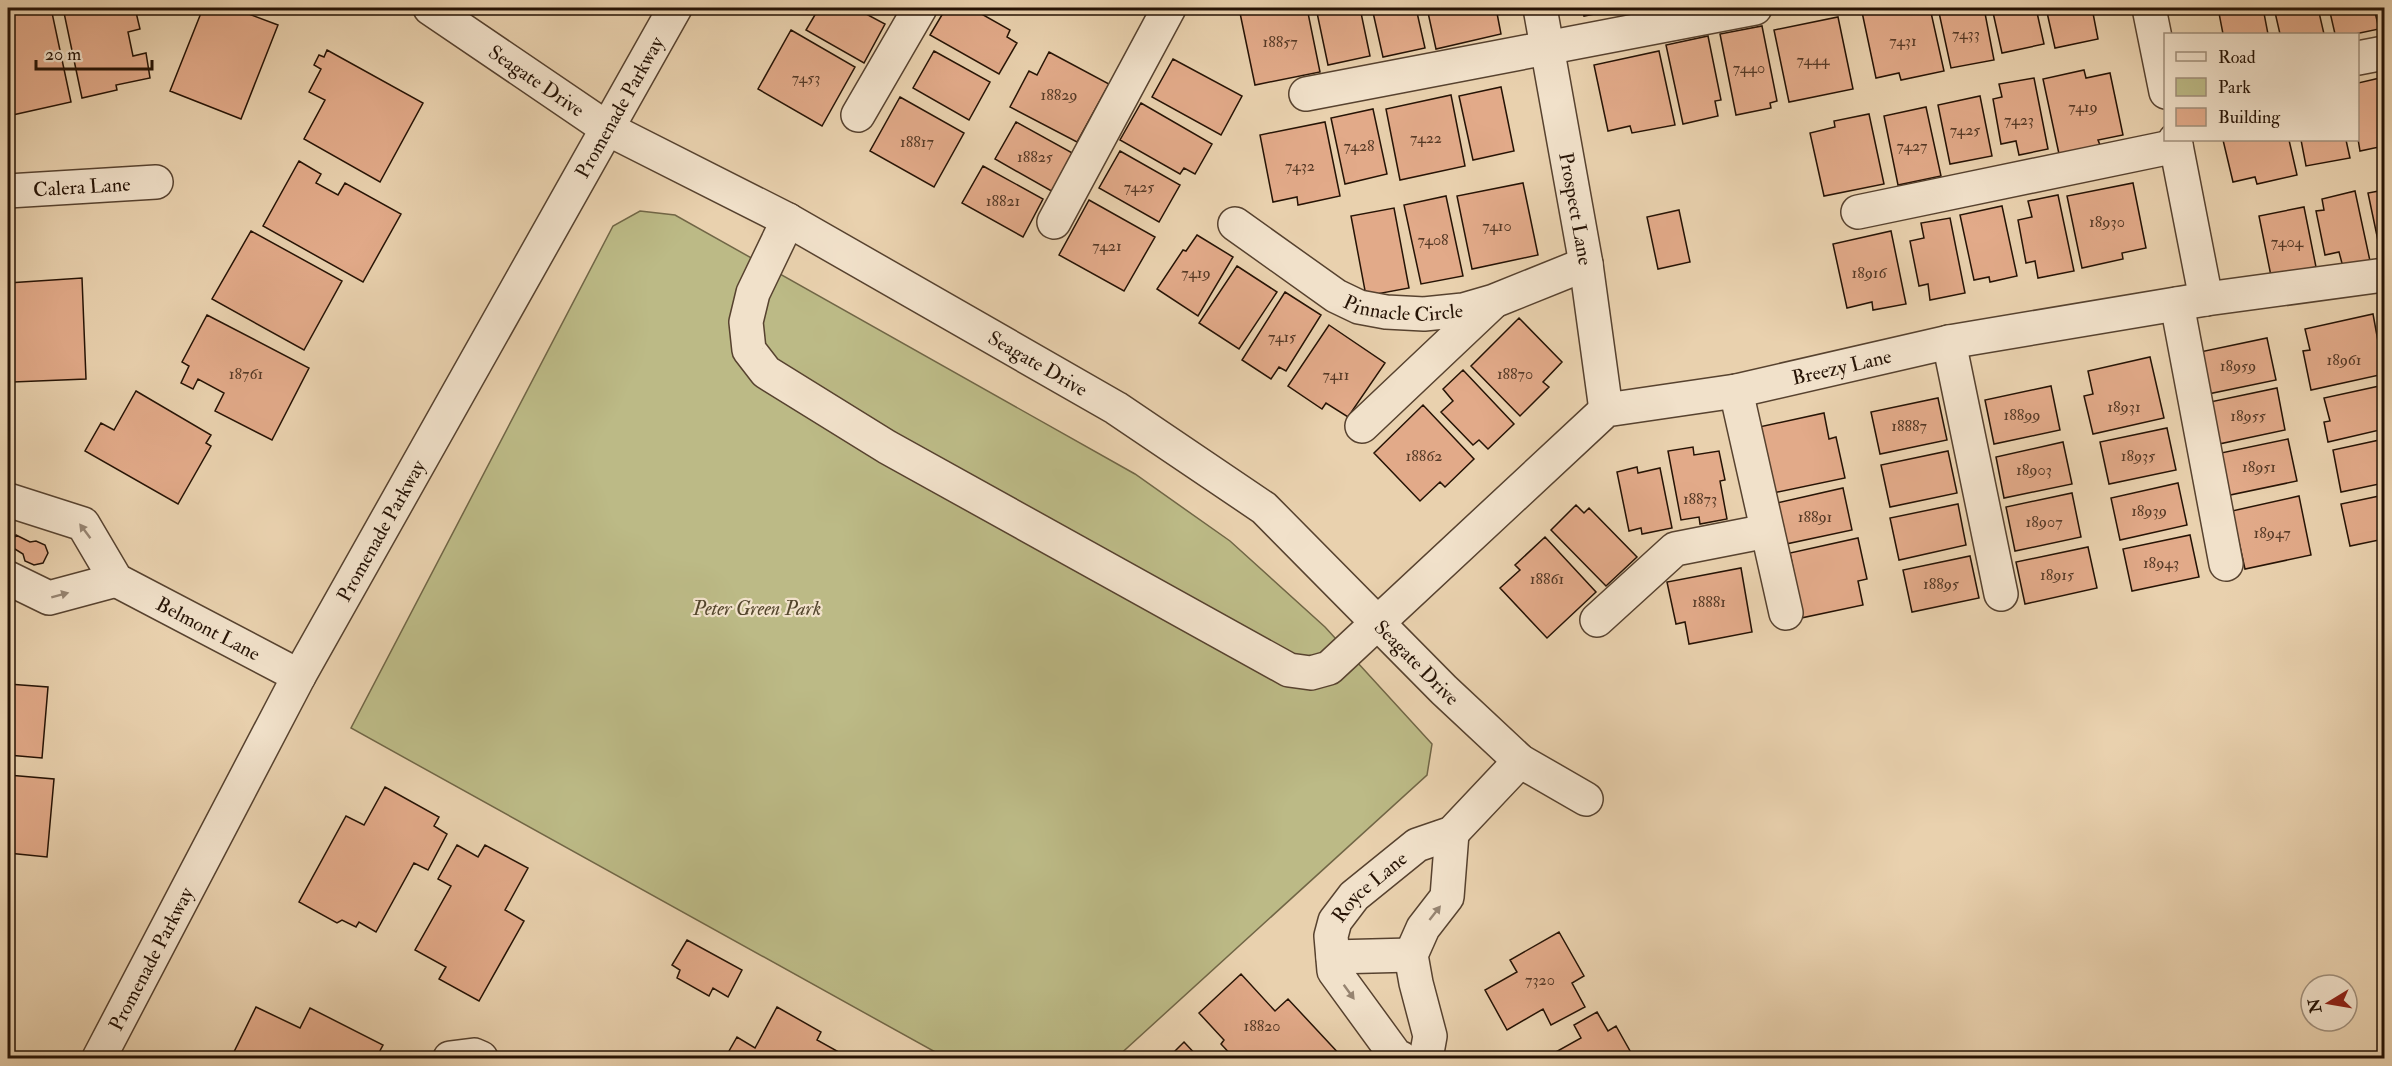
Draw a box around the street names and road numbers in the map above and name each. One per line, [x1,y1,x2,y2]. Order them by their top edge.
street label: Promenade Parkway [569,31,670,182]
street label: Seagate Drive [484,39,589,122]
street label: Prospect Lane [1554,150,1598,267]
street label: Calera Lane [32,171,131,202]
street label: Pinnacle Circle [1339,289,1464,327]
street label: Seagate Drive [984,325,1092,402]
street label: Breezy Lane [1789,343,1894,390]
street label: Promenade Parkway [331,454,431,606]
street label: Belmont Lane [152,591,265,666]
street label: Seagate Drive [1369,614,1465,711]
street label: Royce Lane [1326,846,1412,927]
street label: Promenade Parkway [103,882,199,1035]

